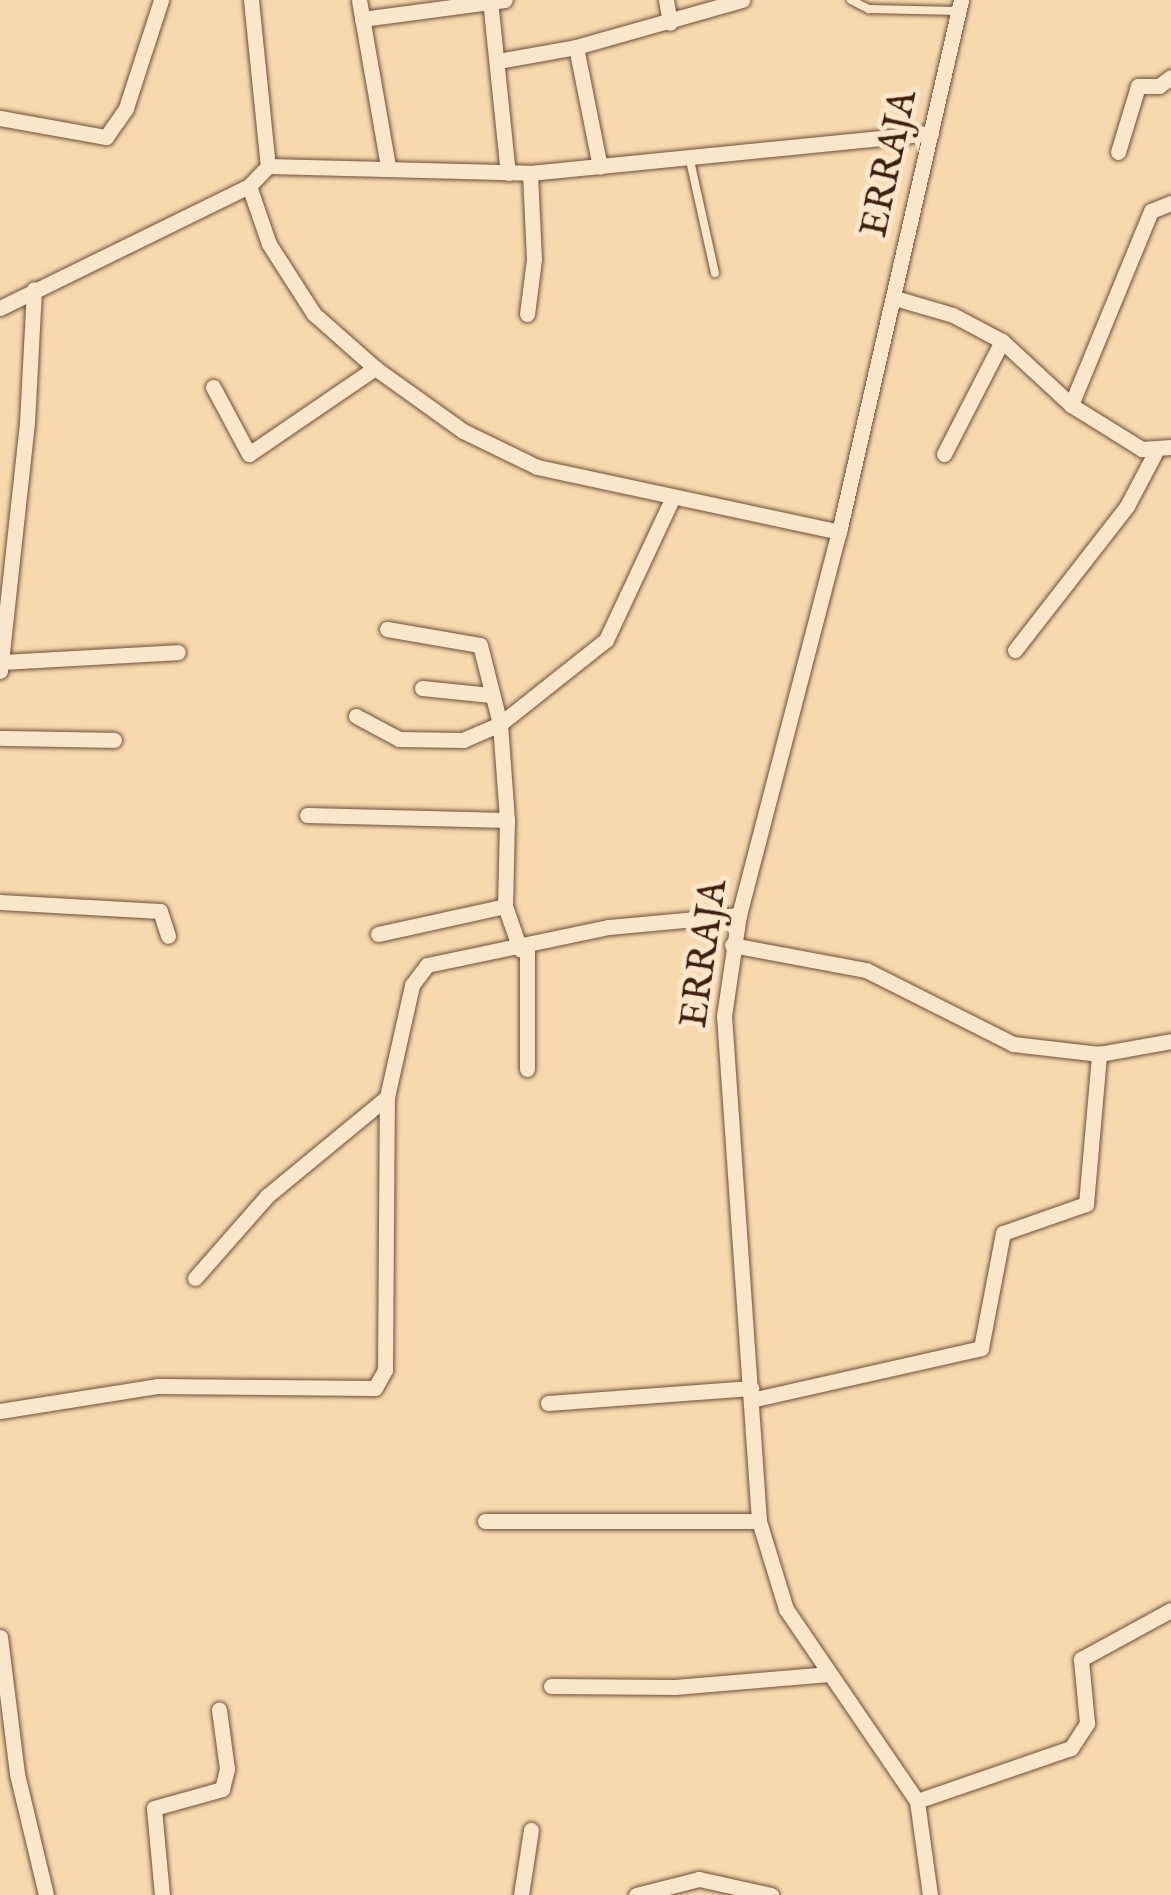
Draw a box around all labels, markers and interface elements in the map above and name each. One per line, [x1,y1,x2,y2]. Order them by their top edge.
street label: ERRAJA [853,86,929,242]
street label: ERRAJA [673,877,739,1031]

